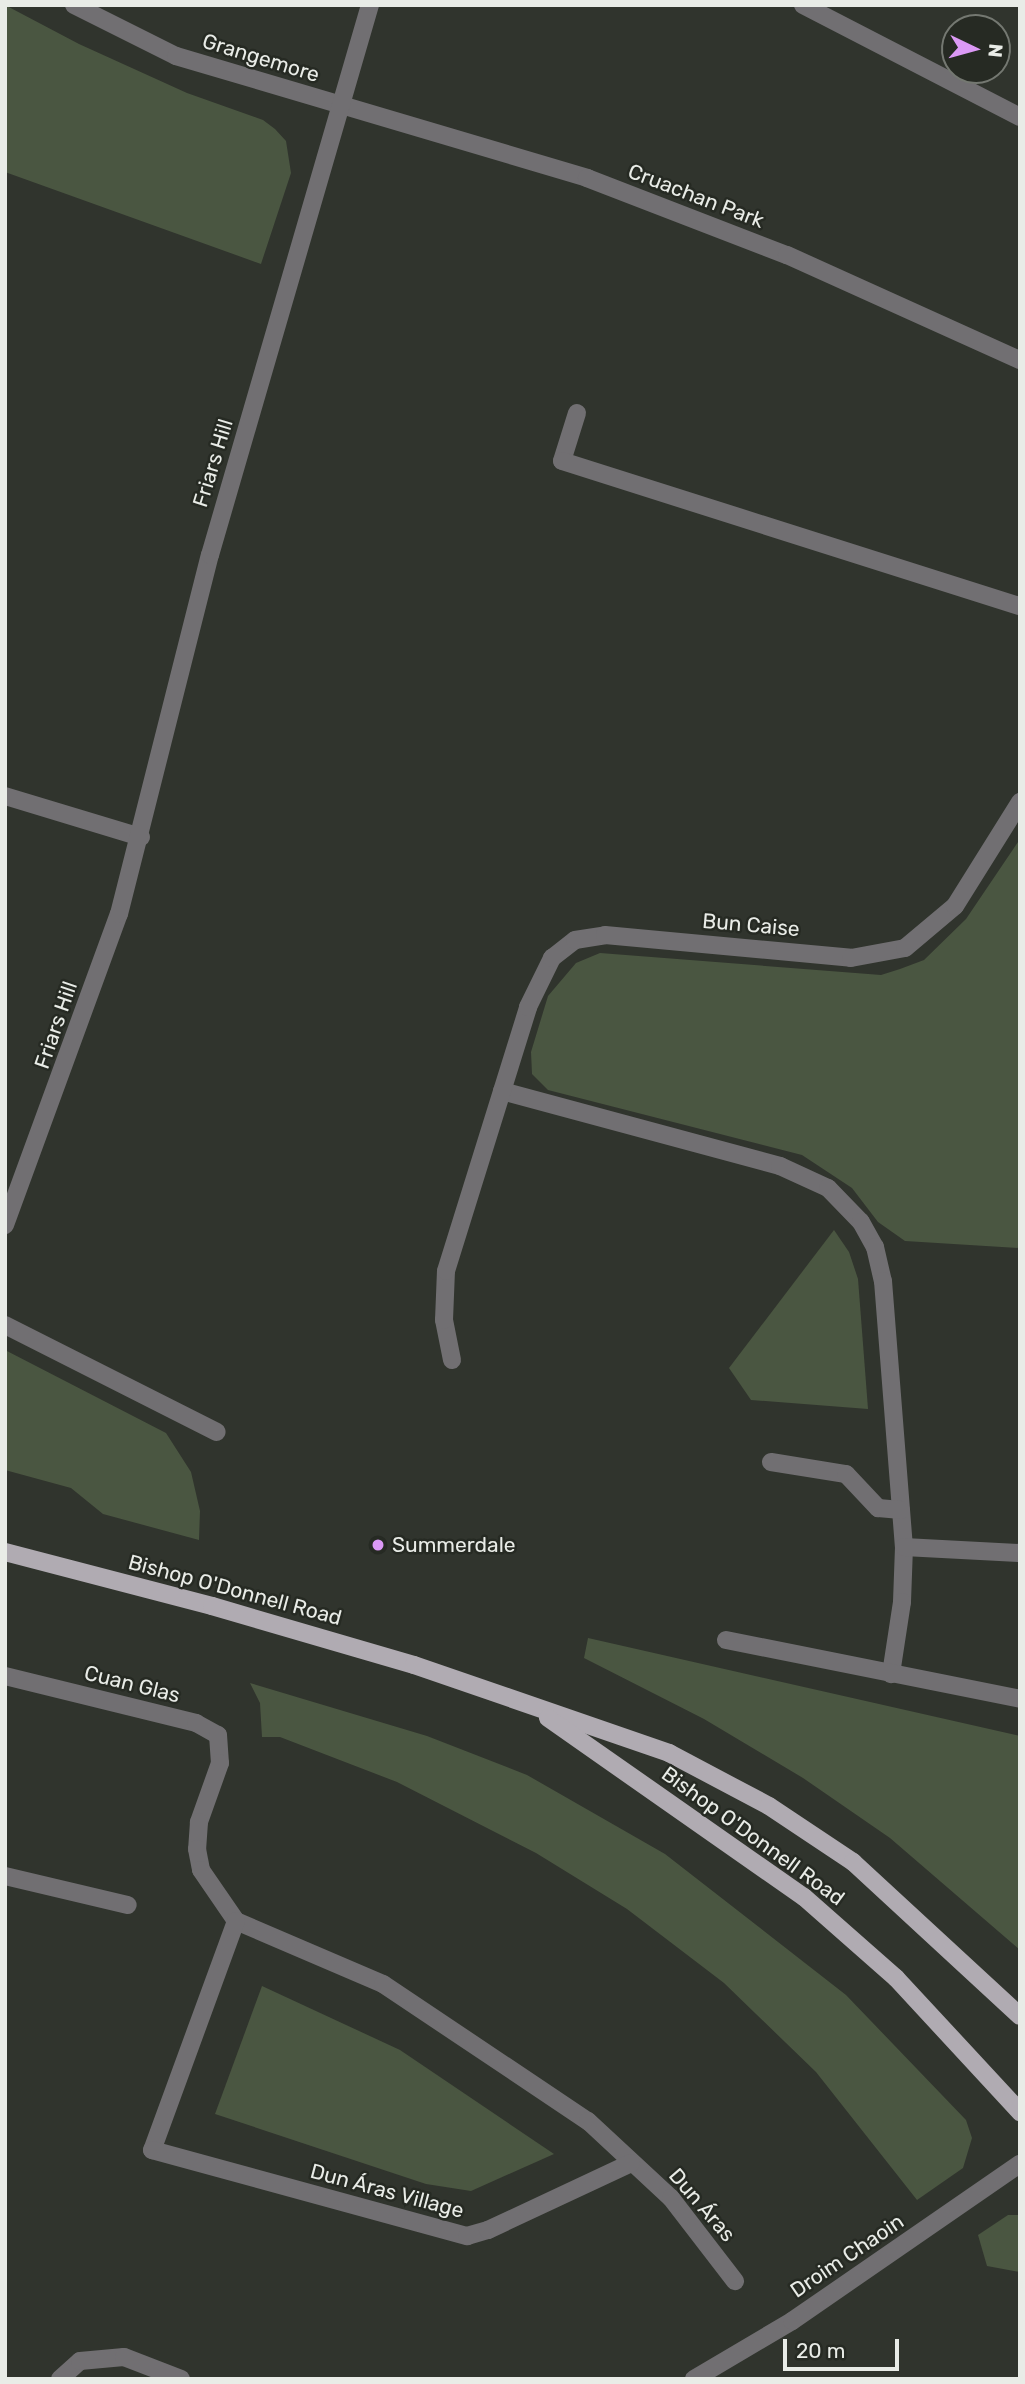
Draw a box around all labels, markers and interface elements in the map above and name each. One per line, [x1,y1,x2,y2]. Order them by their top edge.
north arrow [941,14,1011,84]
street label: Grangemore [199,28,323,88]
text: N [983,43,1007,59]
street label: Cruachan Park [624,158,768,234]
street label: Friars Hill [188,416,238,510]
street label: Bun Caise [701,908,801,942]
street label: Friars Hill [29,978,83,1072]
place label: Summerdale [392,1532,516,1558]
marker: Summerdale [370,1537,386,1553]
street label: Bishop O'Donnell Road [126,1549,344,1631]
street label: Cuan Glas [82,1660,182,1708]
street label: Bishop O'Donnell Road [657,1761,849,1911]
street label: Dun Áras Village [307,2158,467,2224]
street label: Dun Áras [663,2163,741,2247]
street label: Droim Chaoin [785,2209,909,2303]
scale bar [787,2324,902,2368]
text: 20 m [796,2338,845,2363]

